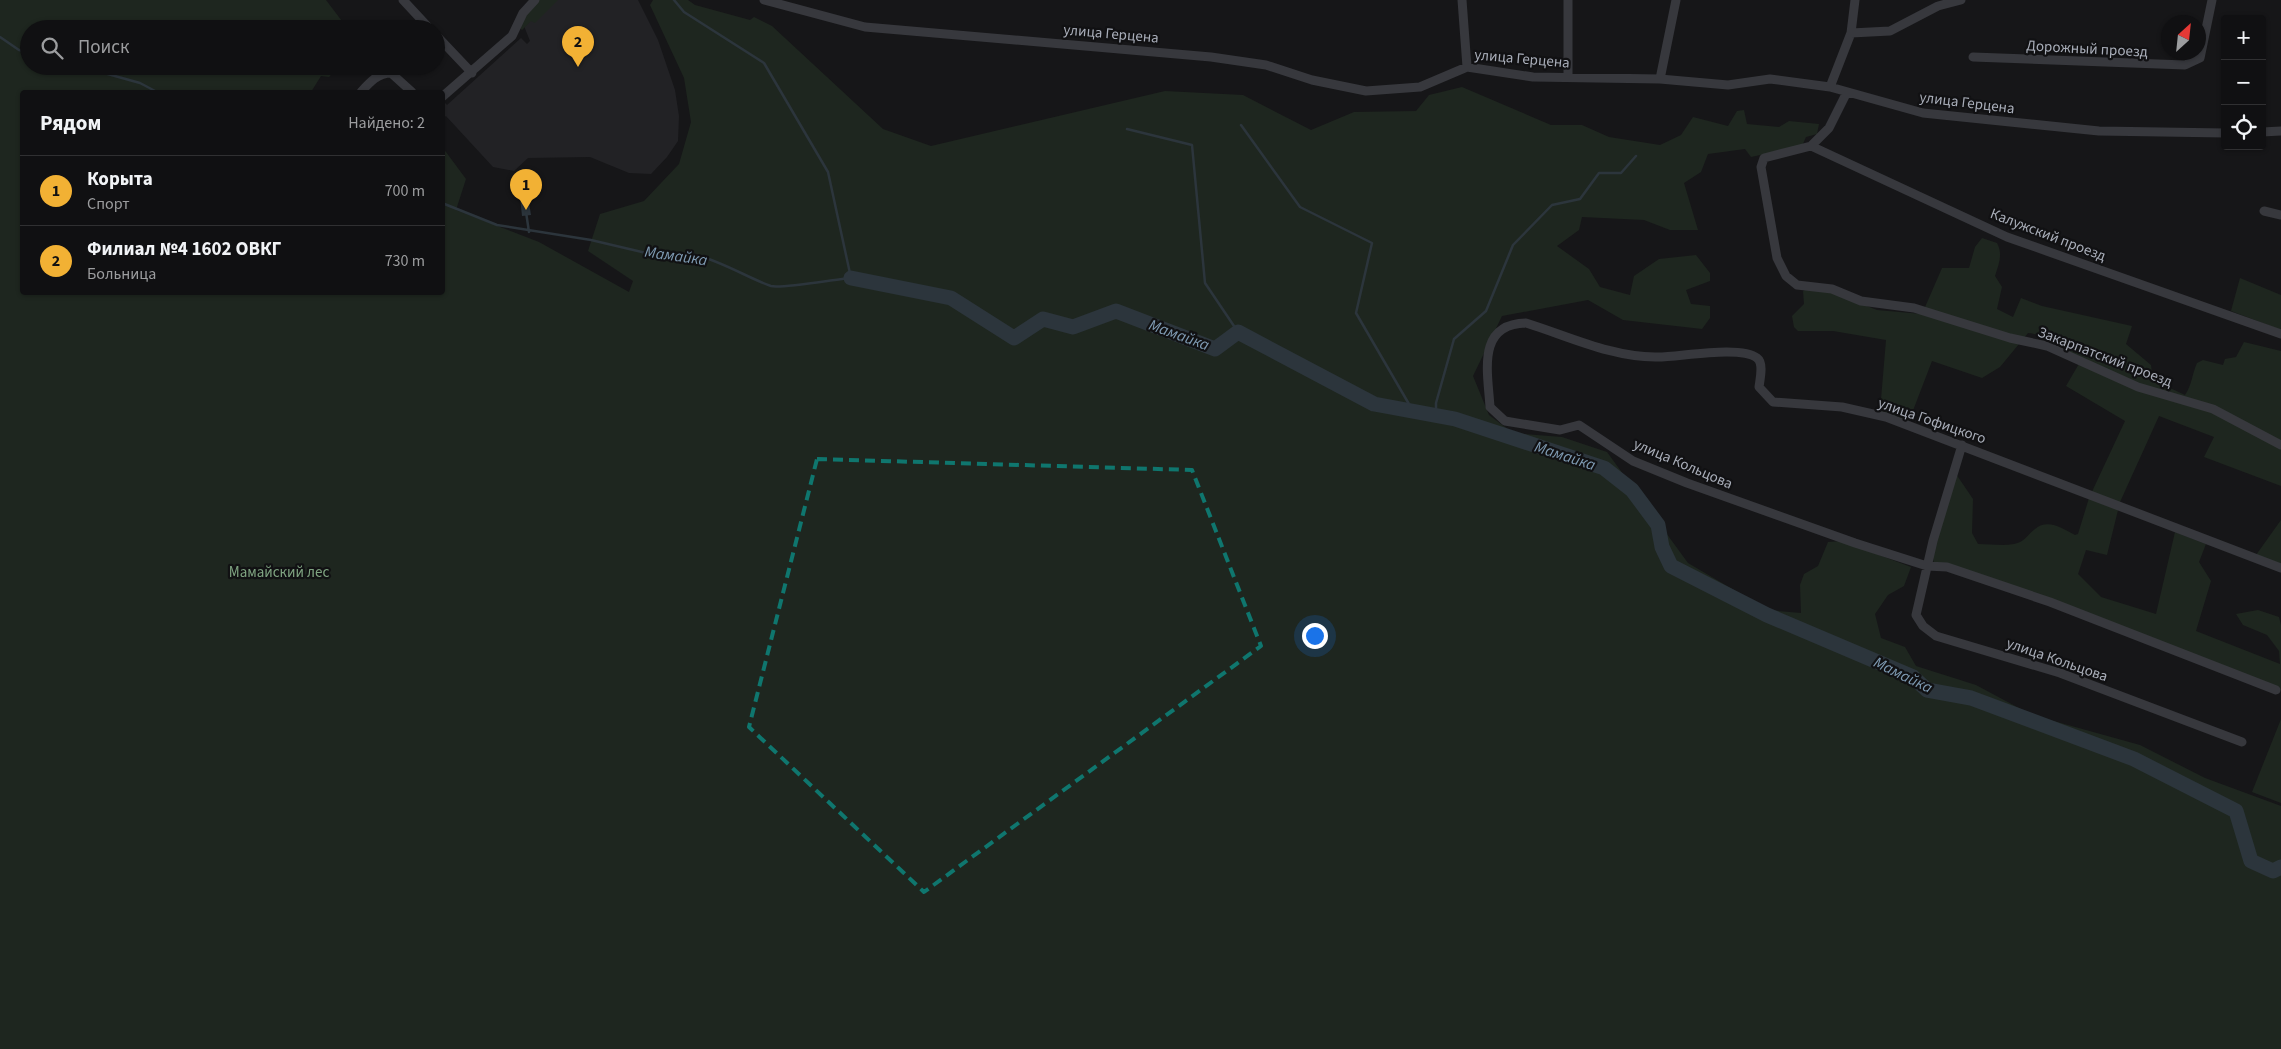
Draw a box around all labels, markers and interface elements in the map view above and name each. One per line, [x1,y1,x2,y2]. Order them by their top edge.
north arrow [2161,15,2206,60]
map controls [2221,15,2266,150]
button: + [2221,15,2266,60]
street label: улица Герцена [1062,19,1160,49]
search box [20,20,445,75]
pin: 2 [562,26,594,67]
icon: search [38,34,66,62]
text: Поиск [78,34,129,61]
street label: Дорожный проезд [2026,35,2148,63]
street label: улица Герцена [1473,44,1571,74]
button: − [2221,60,2266,105]
street label: улица Герцена [1918,87,2016,119]
button: locate [2221,105,2266,150]
text: Рядом [40,108,101,138]
text: Найдено: 2 [348,112,425,134]
text: Корыта [87,166,153,193]
pin: 1 [510,169,542,210]
text: 1 [52,180,60,202]
text: 700 m [385,180,425,202]
text: Спорт [87,193,130,215]
street label: Калужский проезд [1987,203,2109,267]
text: Филиал №4 1602 ОВКГ [87,236,281,263]
water label: Мамайка [643,241,709,271]
text: 2 [52,250,60,272]
text: 730 m [385,250,425,272]
text: Больница [87,263,156,285]
water label: Мамайка [1146,314,1213,356]
street label: Закарпатский проезд [2035,322,2175,392]
street label: улица Гофицкого [1875,393,1989,449]
street label: улица Кольцова [1630,434,1736,494]
water label: Мамайка [1532,436,1599,476]
park label: Мамайский лес [229,562,329,583]
your location [1302,623,1328,649]
street label: улица Кольцова [2003,633,2111,687]
water label: Мамайка [1870,651,1937,699]

